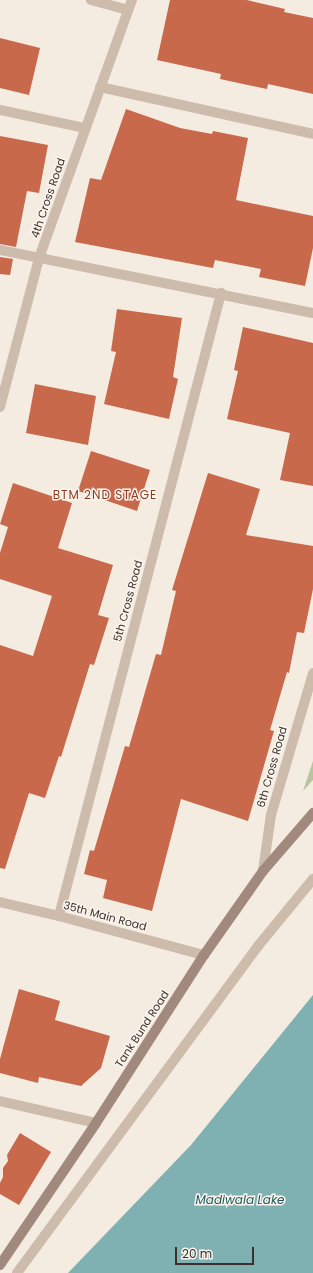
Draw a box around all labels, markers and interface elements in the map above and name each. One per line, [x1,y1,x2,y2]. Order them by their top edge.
street label: 4th Cross Road [28,156,68,240]
district label: BTM 2ND STAGE [53,488,157,502]
street label: 5th Cross Road [111,559,145,643]
street label: 6th Cross Road [254,725,290,809]
street label: 35th Main Road [62,899,148,933]
street label: Tank Bund Road [112,988,172,1070]
water label: Madiwala Lake [195,1193,285,1207]
scale bar [177,1239,256,1265]
text: 20 m [182,1245,212,1262]

